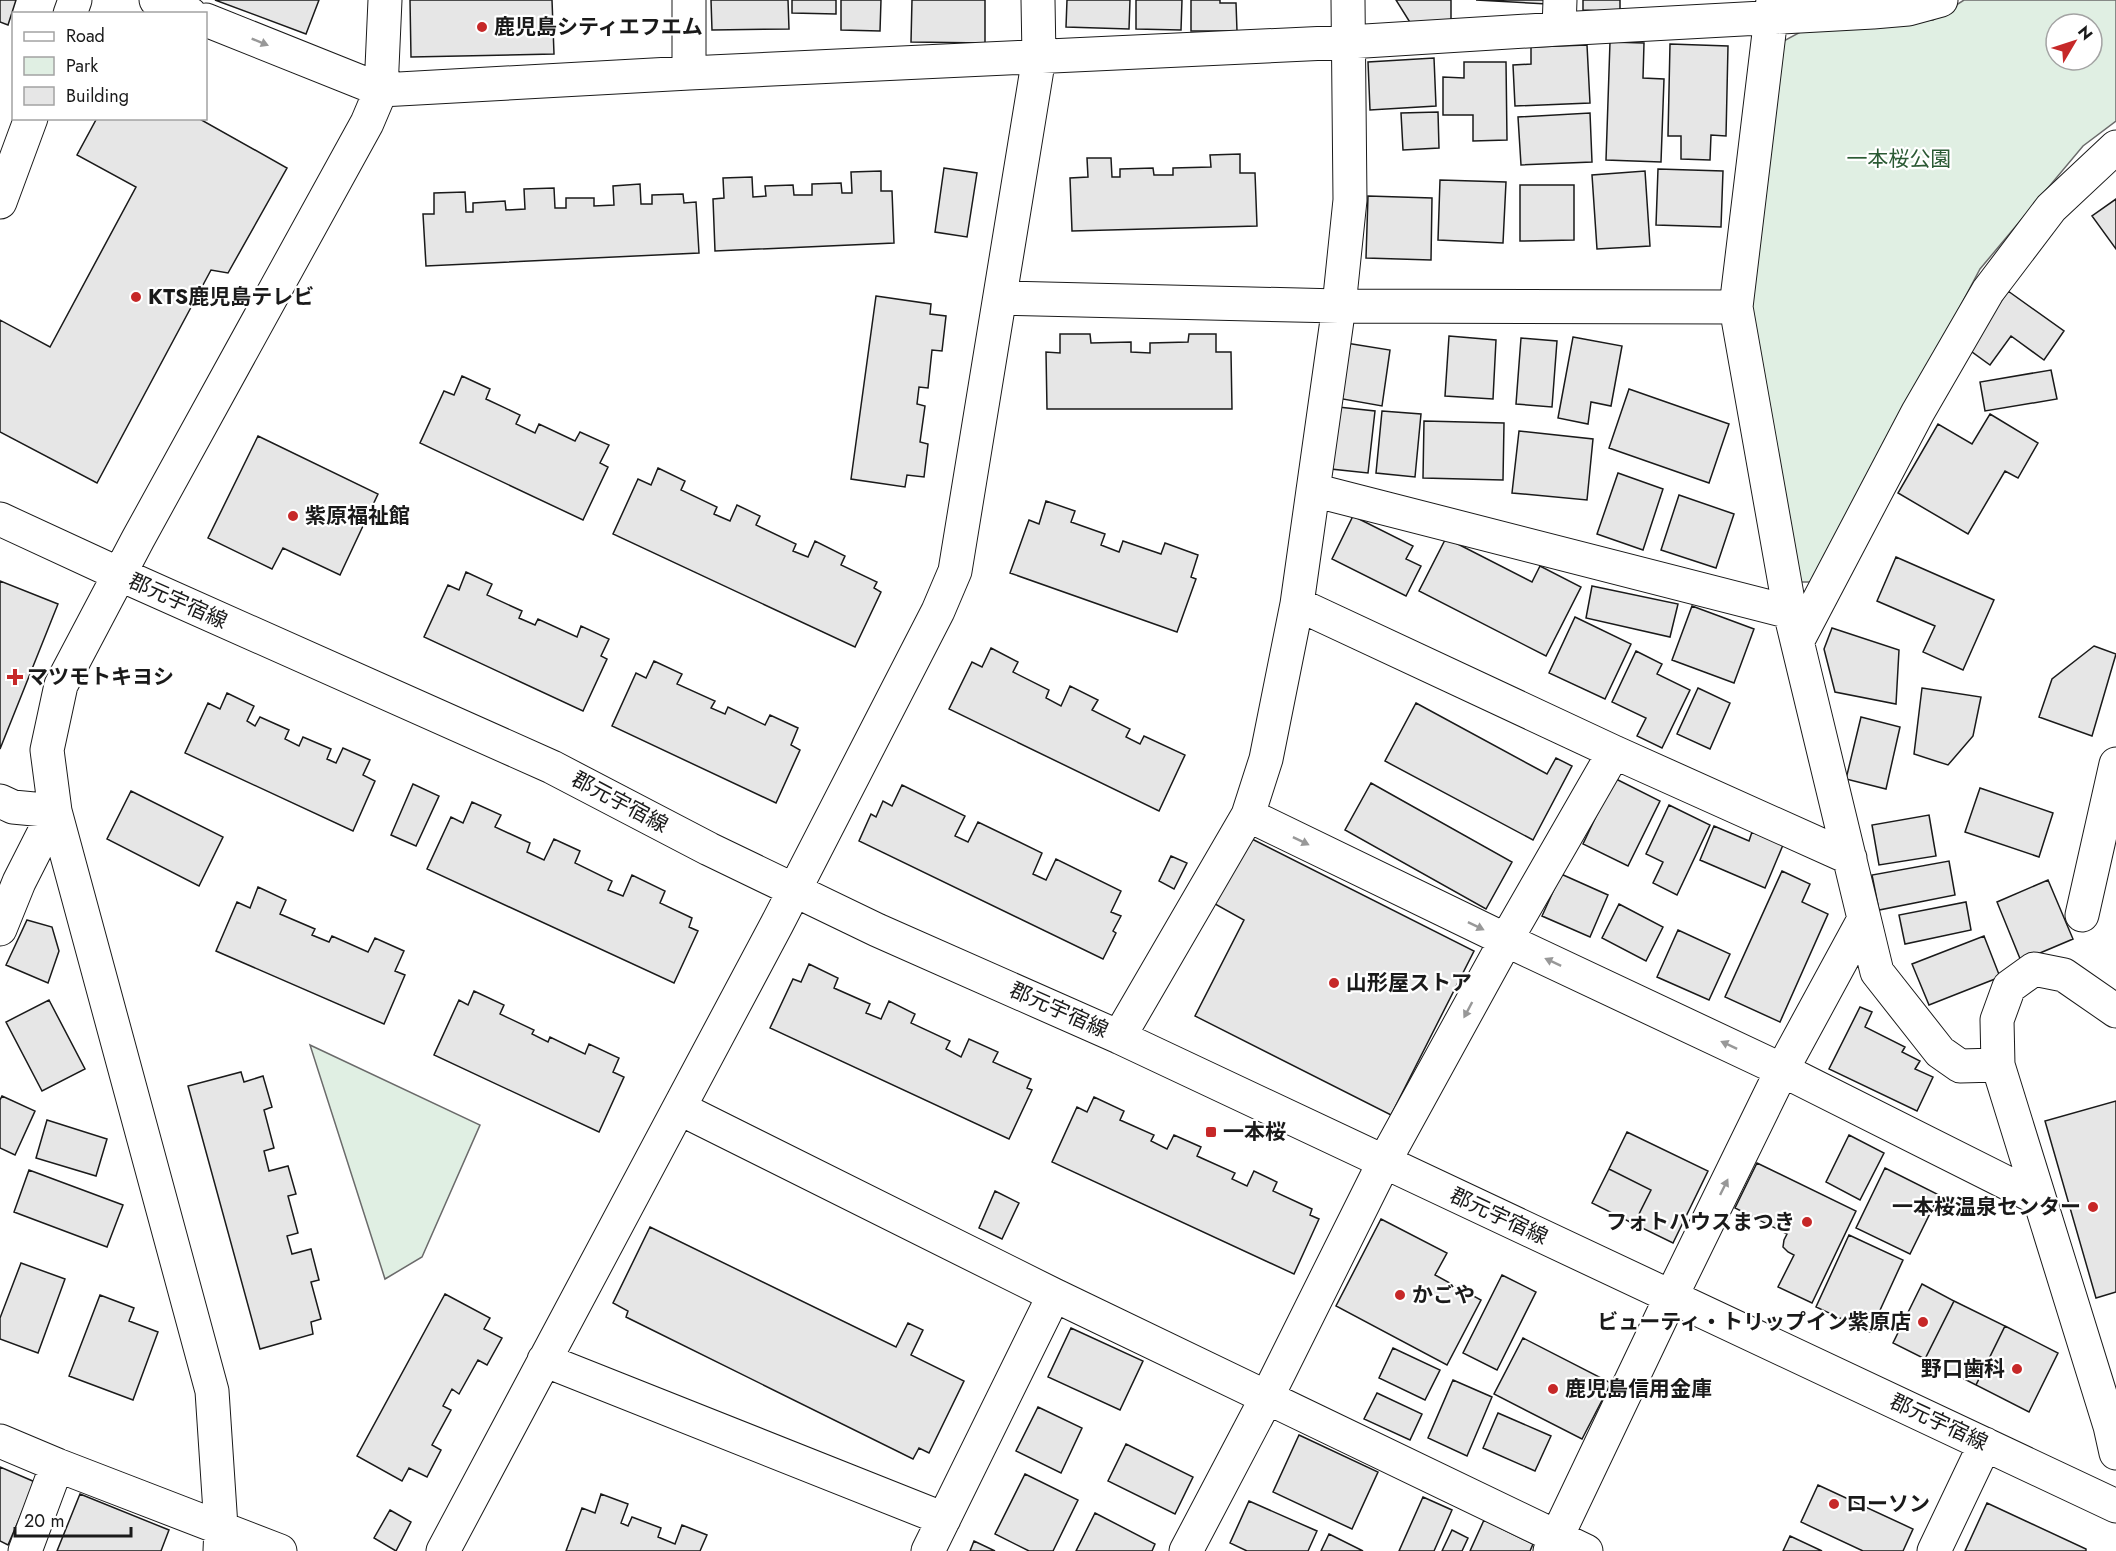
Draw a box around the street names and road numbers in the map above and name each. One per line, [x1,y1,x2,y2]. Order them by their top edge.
street label: 郡元宇宿線 [124,566,232,636]
street label: 郡元宇宿線 [567,764,673,840]
street label: 郡元宇宿線 [1005,975,1113,1045]
street label: 郡元宇宿線 [1445,1180,1553,1252]
street label: 郡元宇宿線 [1885,1386,1993,1458]

